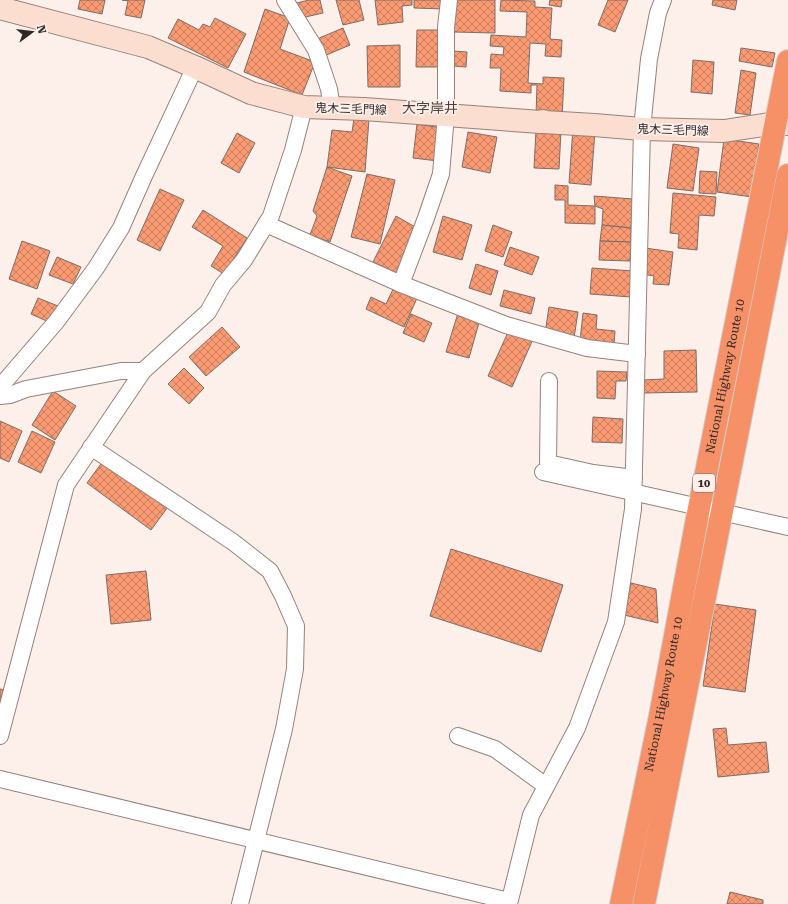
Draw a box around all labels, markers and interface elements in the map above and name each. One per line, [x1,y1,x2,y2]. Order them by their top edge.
north arrow [12,12,52,52]
text: N [34,24,49,36]
district label: 大字岸井 [402,100,458,116]
street label: 鬼木三毛門線 [315,101,387,117]
street label: 鬼木三毛門線 [637,122,709,138]
street label: National Highway Route 10 [703,297,748,455]
road number: 10 [693,474,715,492]
street label: National Highway Route 10 [642,615,685,773]

